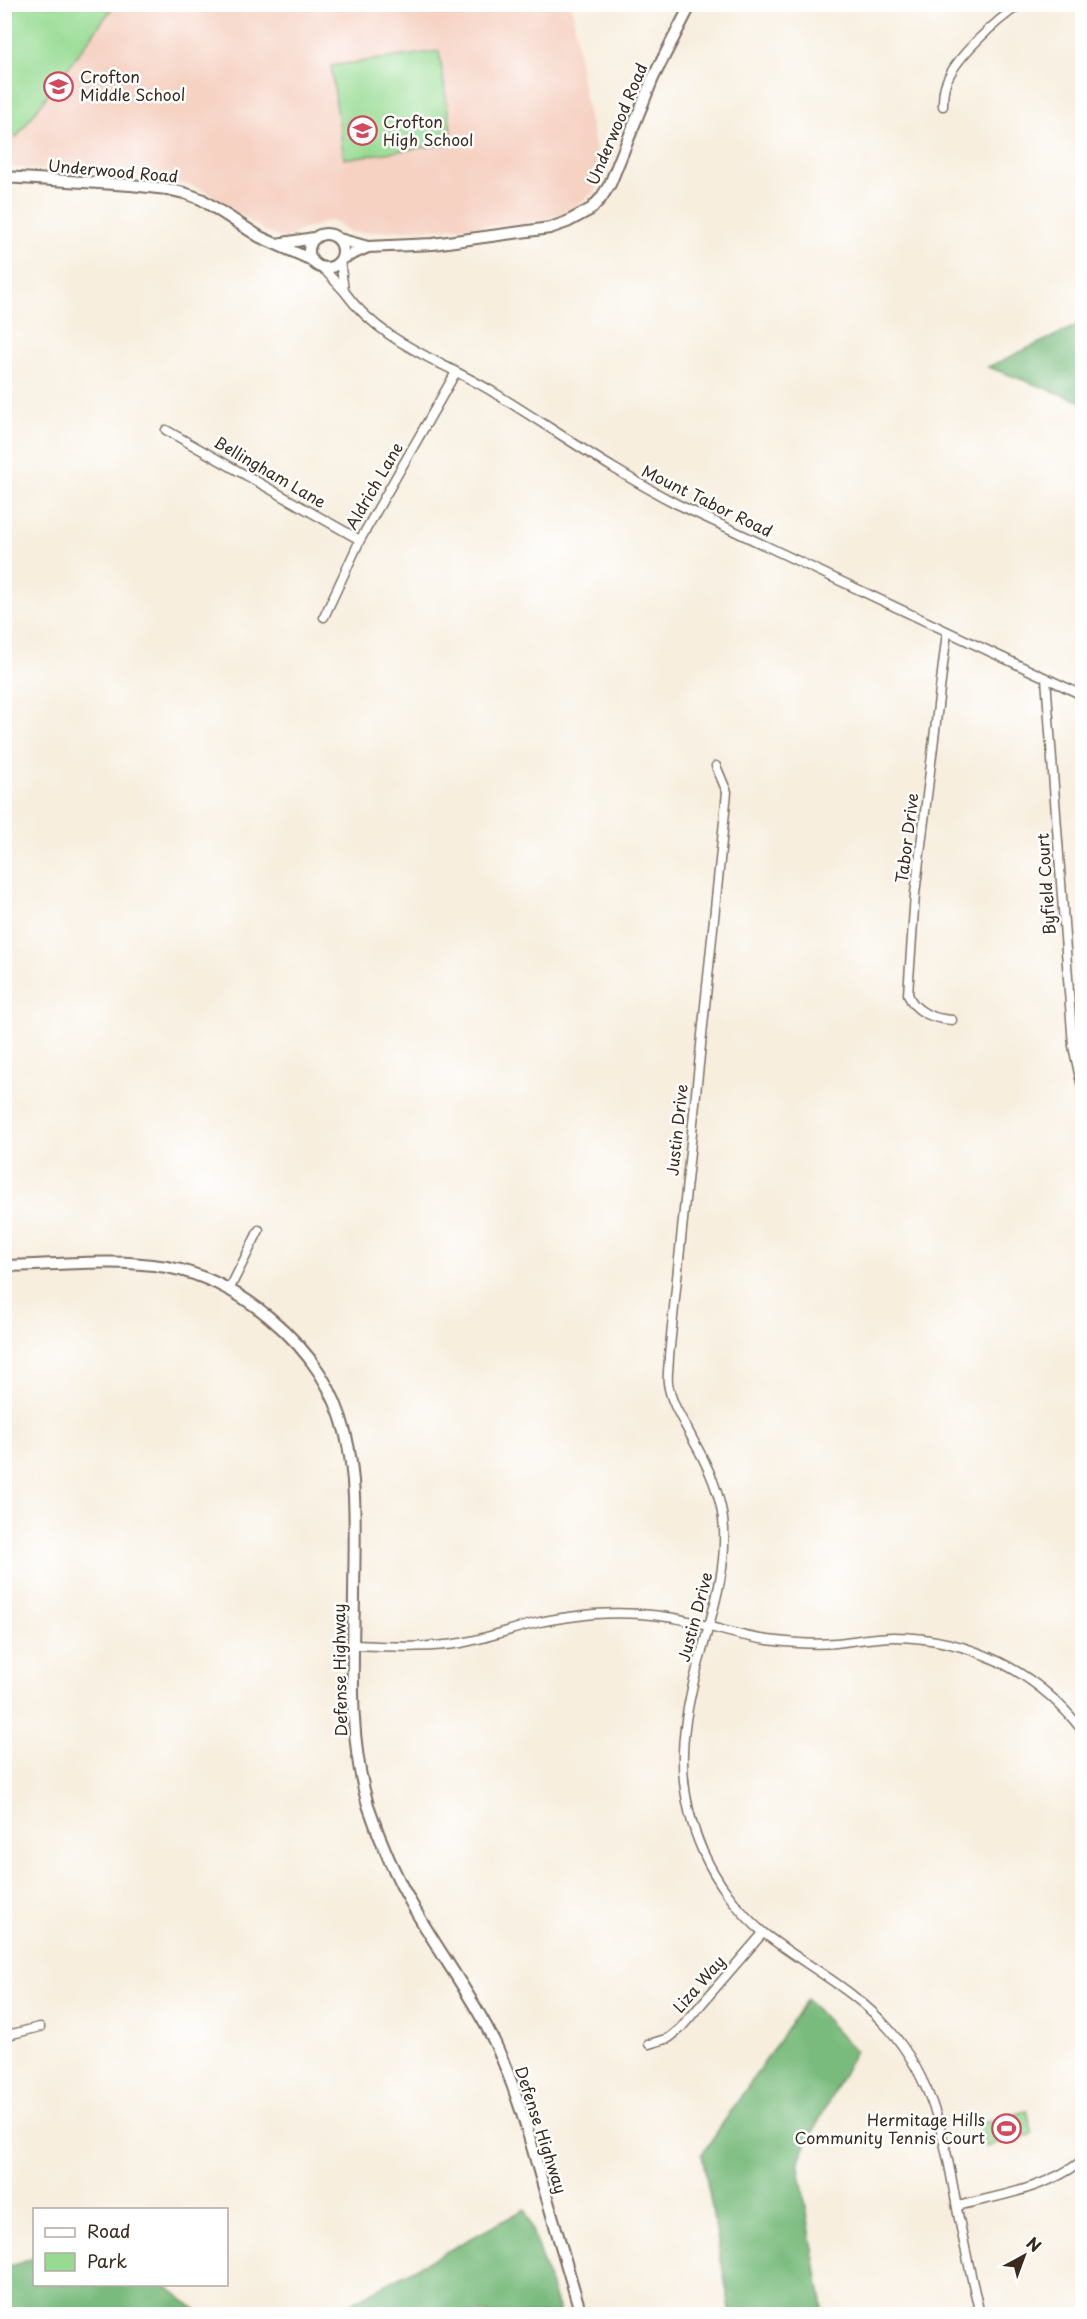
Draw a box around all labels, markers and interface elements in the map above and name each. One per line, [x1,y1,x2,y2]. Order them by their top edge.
street label: Underwood Road [580,59,653,188]
place label: Crofton Middle School [80,64,185,106]
school or university icon: Crofton Middle School [43,70,75,102]
place label: Crofton High School [383,109,473,151]
school or university icon: Crofton High School [346,115,378,147]
street label: Underwood Road [47,152,179,188]
street label: Bellingham Lane [210,429,331,513]
street label: Aldrich Lane [338,437,408,534]
street label: Mount Tabor Road [638,458,777,542]
street label: Tabor Drive [889,791,923,884]
street label: Byfield Court [1029,832,1061,936]
street label: Justin Drive [659,1083,693,1177]
street label: Justin Drive [671,1569,718,1664]
street label: Defense Highway [326,1604,352,1736]
street label: Liza Way [666,1949,730,2017]
street label: Defense Highway [510,2063,574,2196]
place label: Hermitage Hills Community Tennis Court [794,2107,985,2149]
sports icon: Hermitage Hills Community Tennis Court [990,2113,1022,2145]
legend [33,2208,228,2286]
text: Road [87,2217,131,2244]
north arrow [994,2226,1054,2286]
text: N [1022,2231,1047,2257]
text: Park [87,2247,127,2274]

